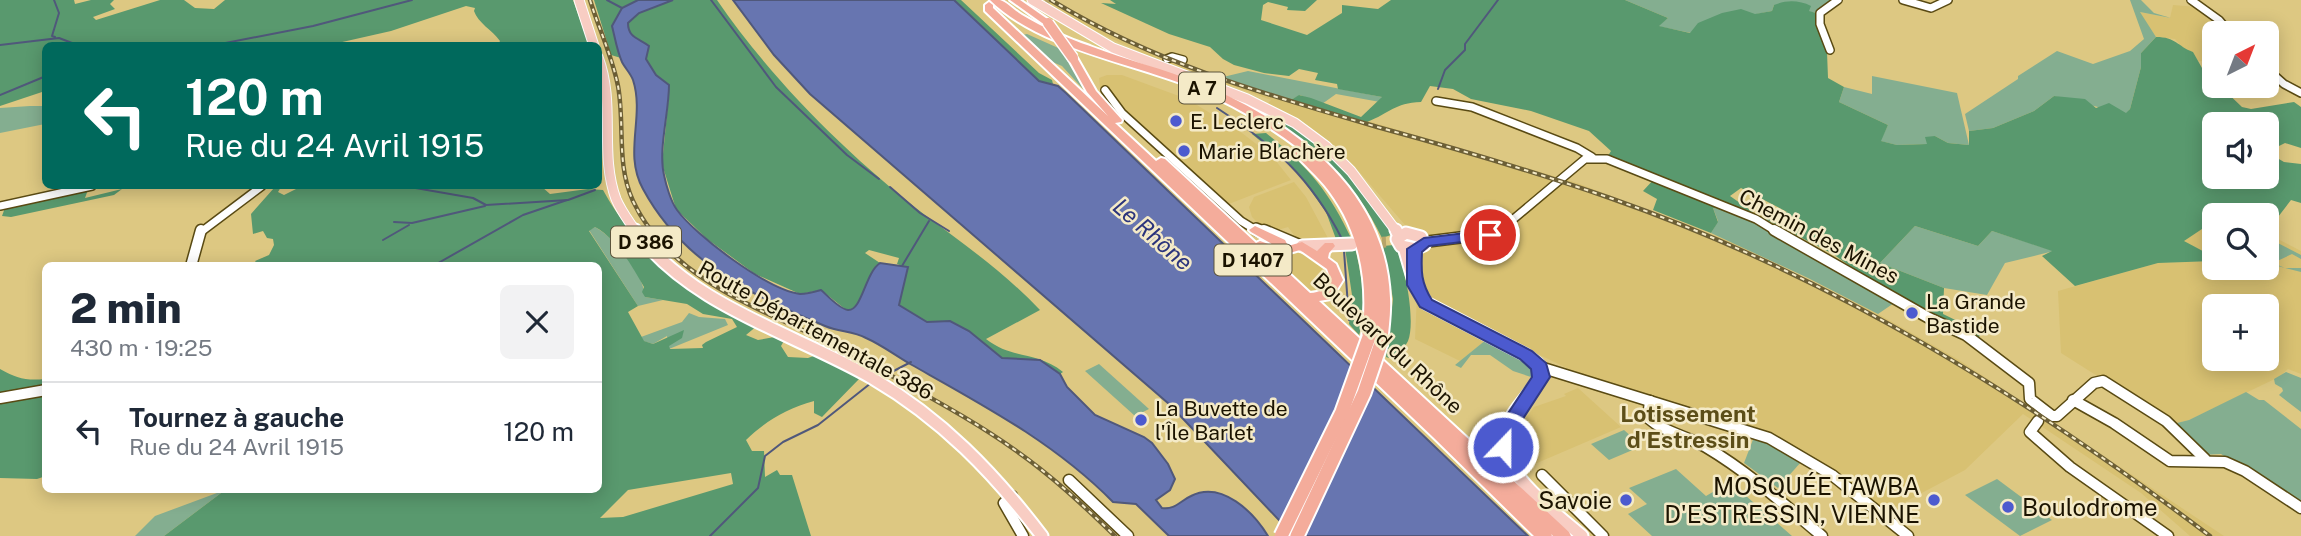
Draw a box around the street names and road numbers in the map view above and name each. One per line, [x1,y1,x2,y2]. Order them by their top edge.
road number: A 7 [1179,72,1225,104]
street label: Chemin des Mines [1735,183,1903,289]
road number: D 386 [611,226,681,258]
road number: D 1407 [1214,244,1292,276]
street label: Route Départementale 386 [694,255,938,405]
street label: Boulevard du Rhône [1308,267,1468,419]

